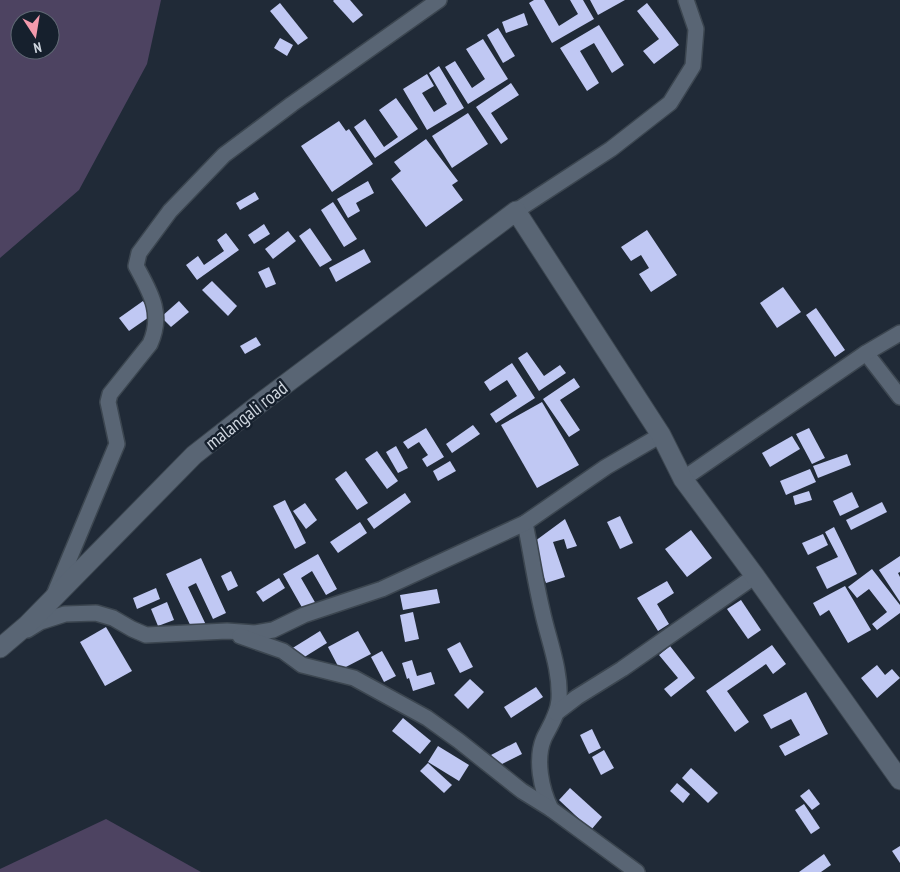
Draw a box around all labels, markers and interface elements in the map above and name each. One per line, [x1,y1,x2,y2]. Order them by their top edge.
north arrow [10,10,60,60]
text: N [32,38,43,57]
street label: malangali road [200,375,292,455]

